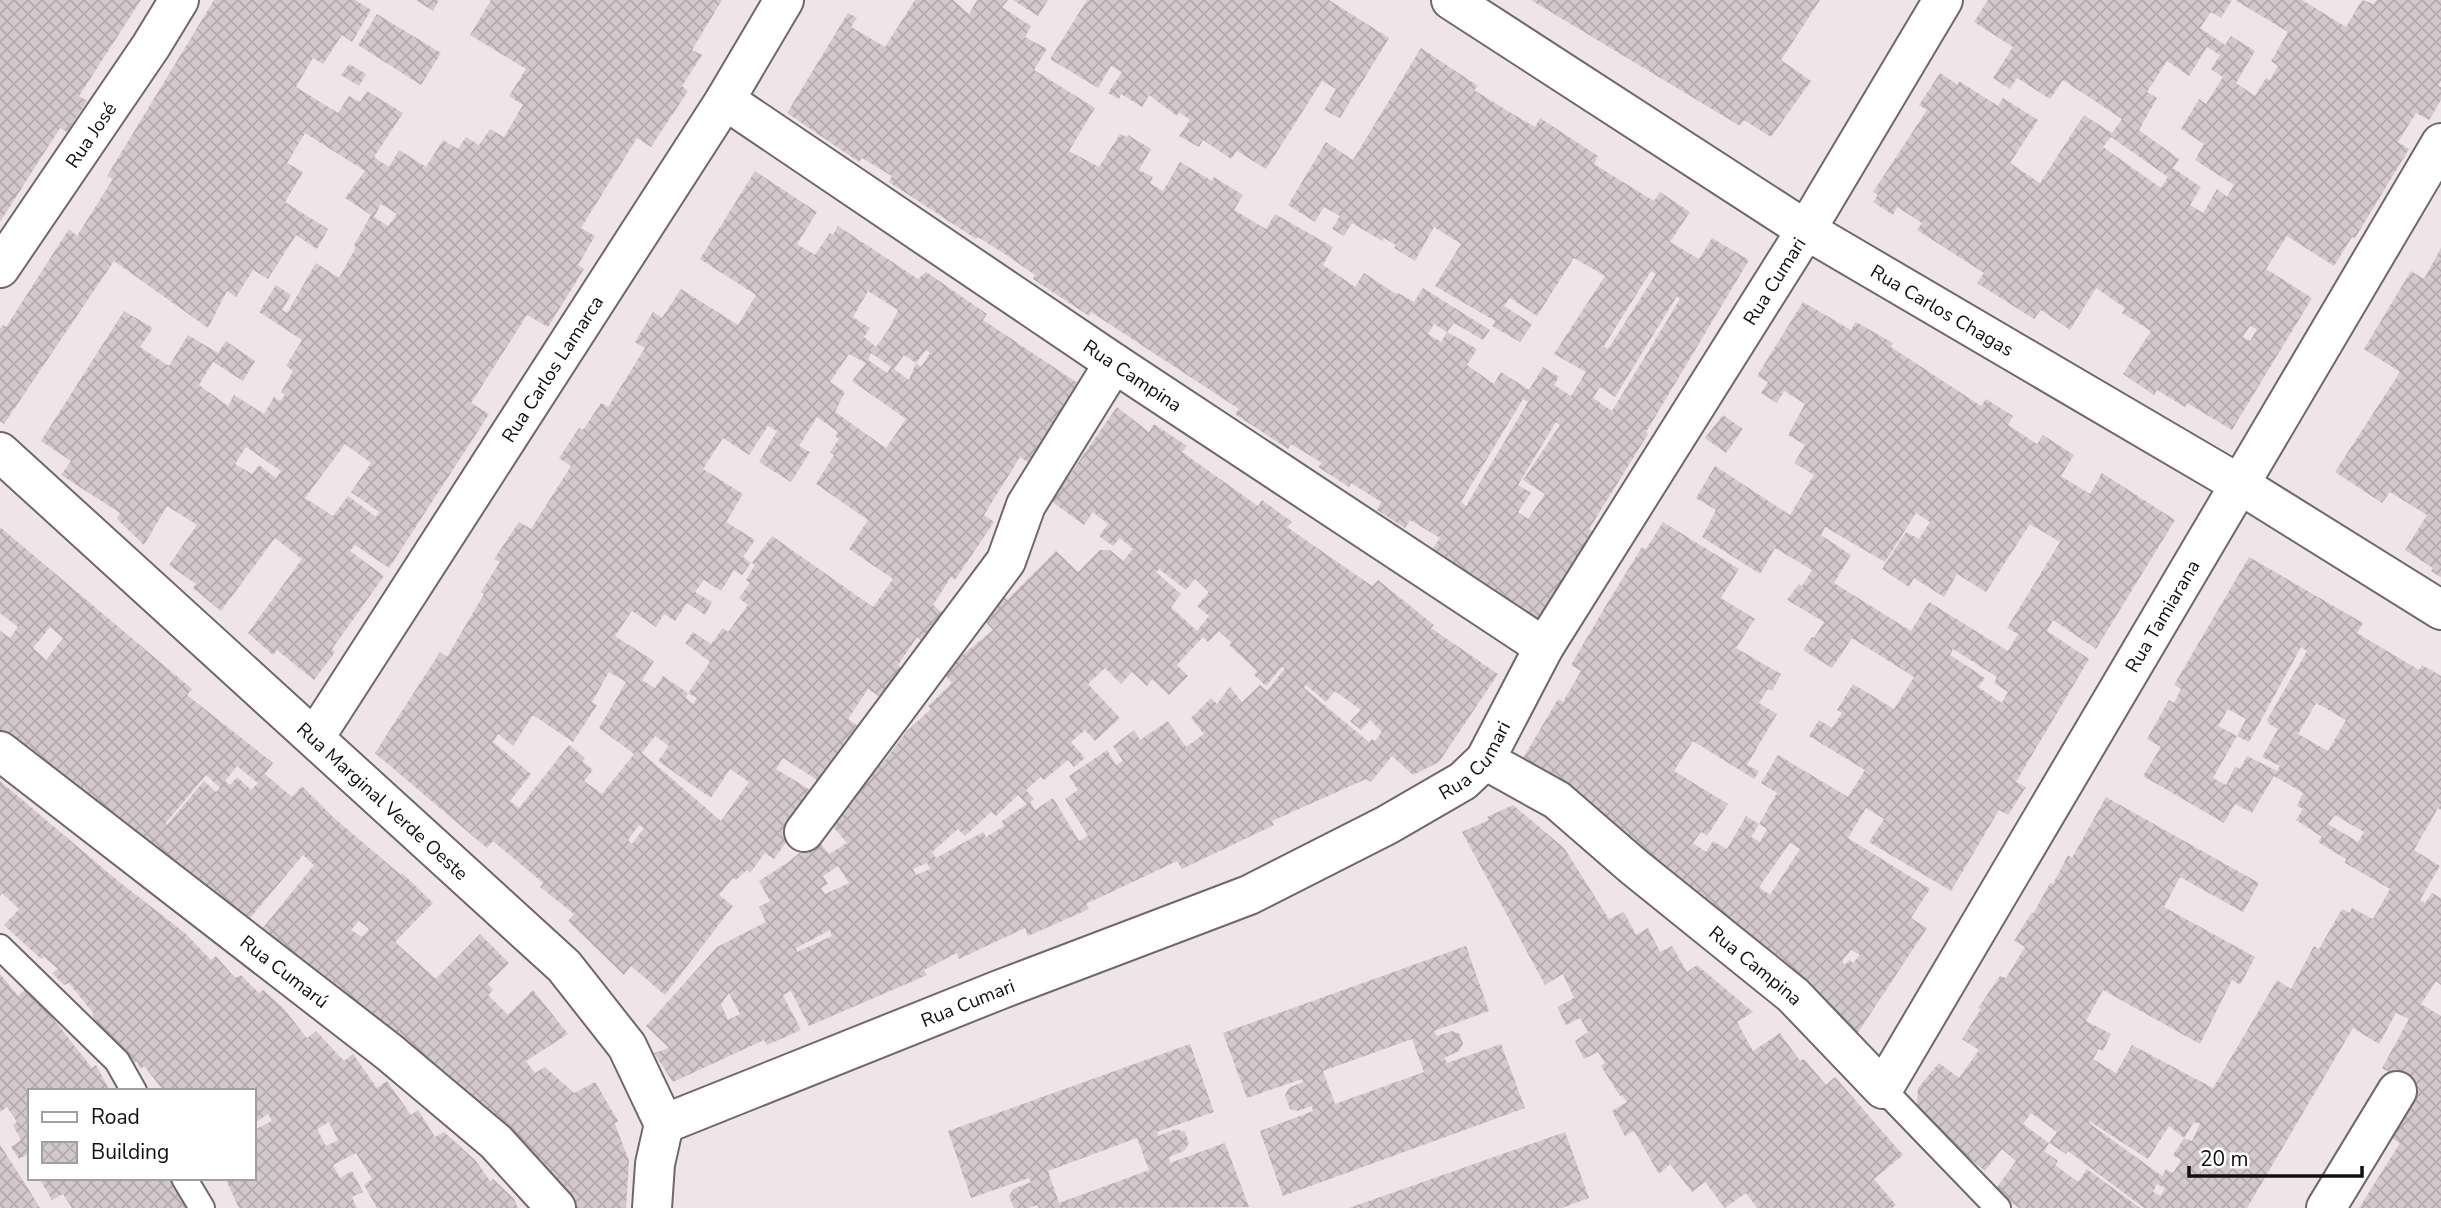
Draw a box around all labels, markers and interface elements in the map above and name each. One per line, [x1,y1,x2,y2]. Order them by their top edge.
street label: Rua José [60,97,123,173]
street label: Rua Cumari [1737,233,1812,330]
street label: Rua Carlos Chagas [1865,259,2018,363]
street label: Rua Carlos Lamarca [496,291,610,448]
street label: Rua Campina [1078,334,1187,418]
street label: Rua Tamiarana [2120,555,2206,678]
street label: Rua Marginal Verde Oeste [291,717,474,887]
street label: Rua Cumari [1434,717,1517,806]
street label: Rua Campina [1703,920,1808,1011]
street label: Rua Cumarú [234,930,334,1015]
street label: Rua Cumari [917,973,1019,1034]
legend [28,1089,256,1180]
text: Road [91,1103,140,1131]
scale bar [2189,1134,2362,1178]
text: Building [91,1138,169,1166]
text: 20 m [2200,1145,2249,1173]

